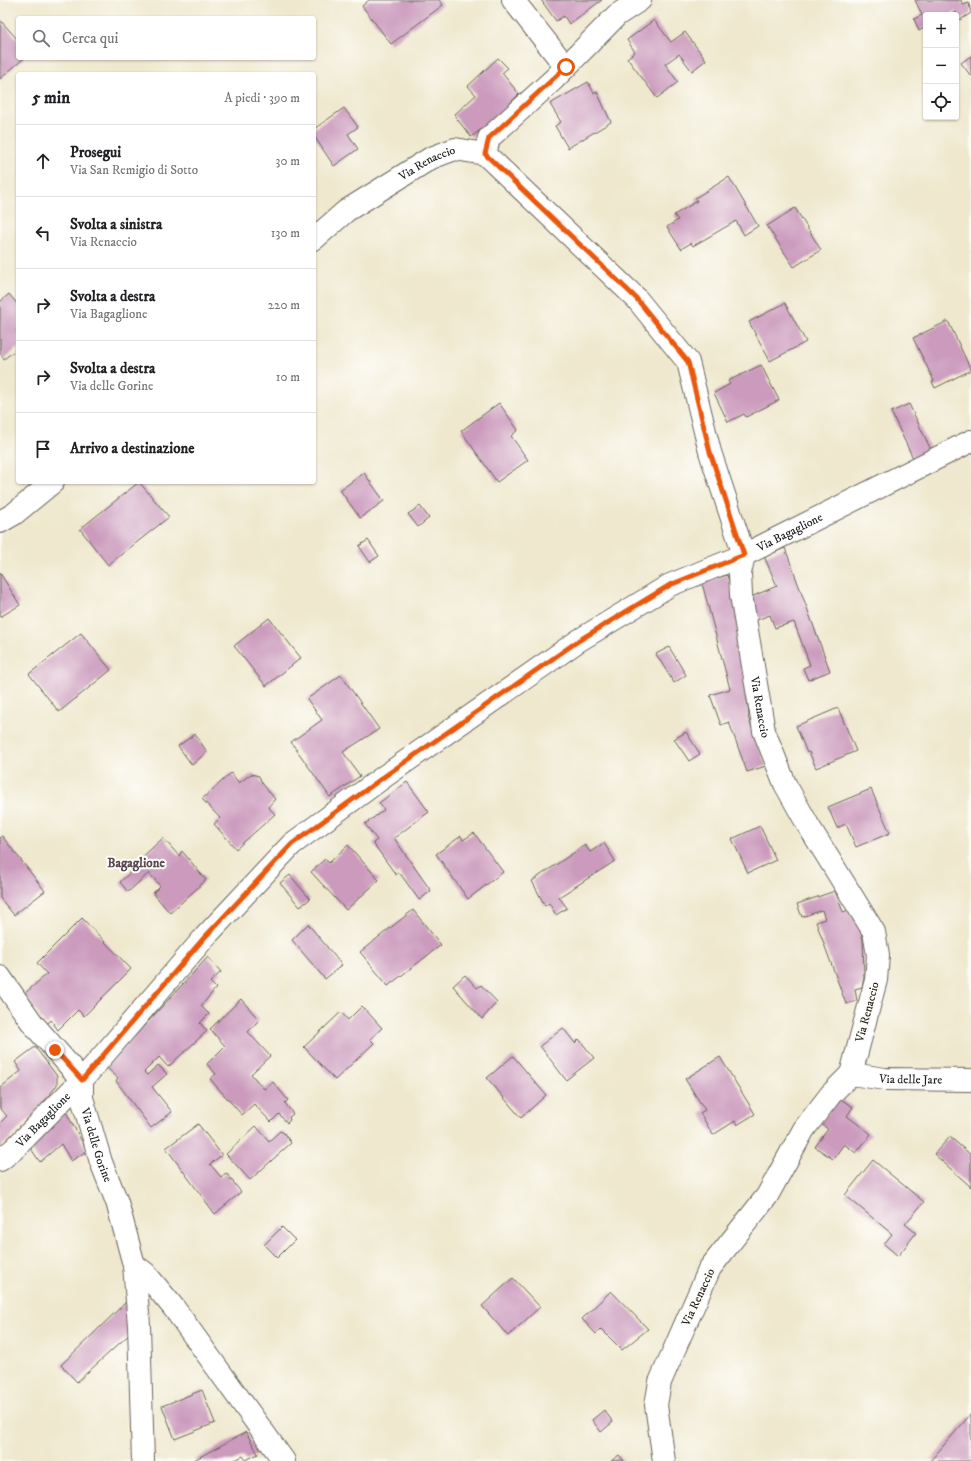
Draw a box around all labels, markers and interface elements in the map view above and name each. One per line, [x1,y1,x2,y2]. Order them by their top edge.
map controls [923,12,959,120]
button: + [923,12,959,48]
search box [16,16,316,60]
icon: search [30,27,52,49]
text: Cerca qui [62,29,118,48]
button: − [923,48,959,84]
route start [557,58,575,76]
button: locate [923,84,959,120]
text: 5 min [32,87,70,109]
text: A piedi · 390 m [224,90,300,106]
text: Prosegui [70,143,121,162]
street label: Via Renaccio [395,143,458,185]
icon: ahead [32,150,54,172]
text: 30 m [276,153,300,169]
text: Via San Remigio di Sotto [70,162,198,178]
text: Svolta a sinistra [70,215,162,234]
icon: left [32,222,54,244]
text: 130 m [271,225,300,241]
text: Via Renaccio [70,234,137,250]
text: Svolta a destra [70,287,155,306]
icon: right [32,294,54,316]
text: 220 m [268,297,300,313]
text: Via Bagaglione [70,306,147,322]
text: Svolta a destra [70,359,155,378]
icon: right [32,366,54,388]
text: 10 m [276,369,300,385]
text: Via delle Gorine [70,378,153,394]
icon: arrive [32,438,54,460]
text: Arrivo a destinazione [70,439,194,458]
street label: Via Bagaglione [754,510,825,556]
street label: Via Renaccio [747,674,773,740]
district label: Bagaglione [107,855,165,872]
street label: Via Renaccio [852,980,883,1045]
route end [46,1041,64,1059]
street label: Via delle Jare [877,1071,942,1088]
street label: Via Bagaglione [12,1089,74,1151]
street label: Via delle Gorine [77,1105,115,1184]
street label: Via Renaccio [678,1266,718,1329]

